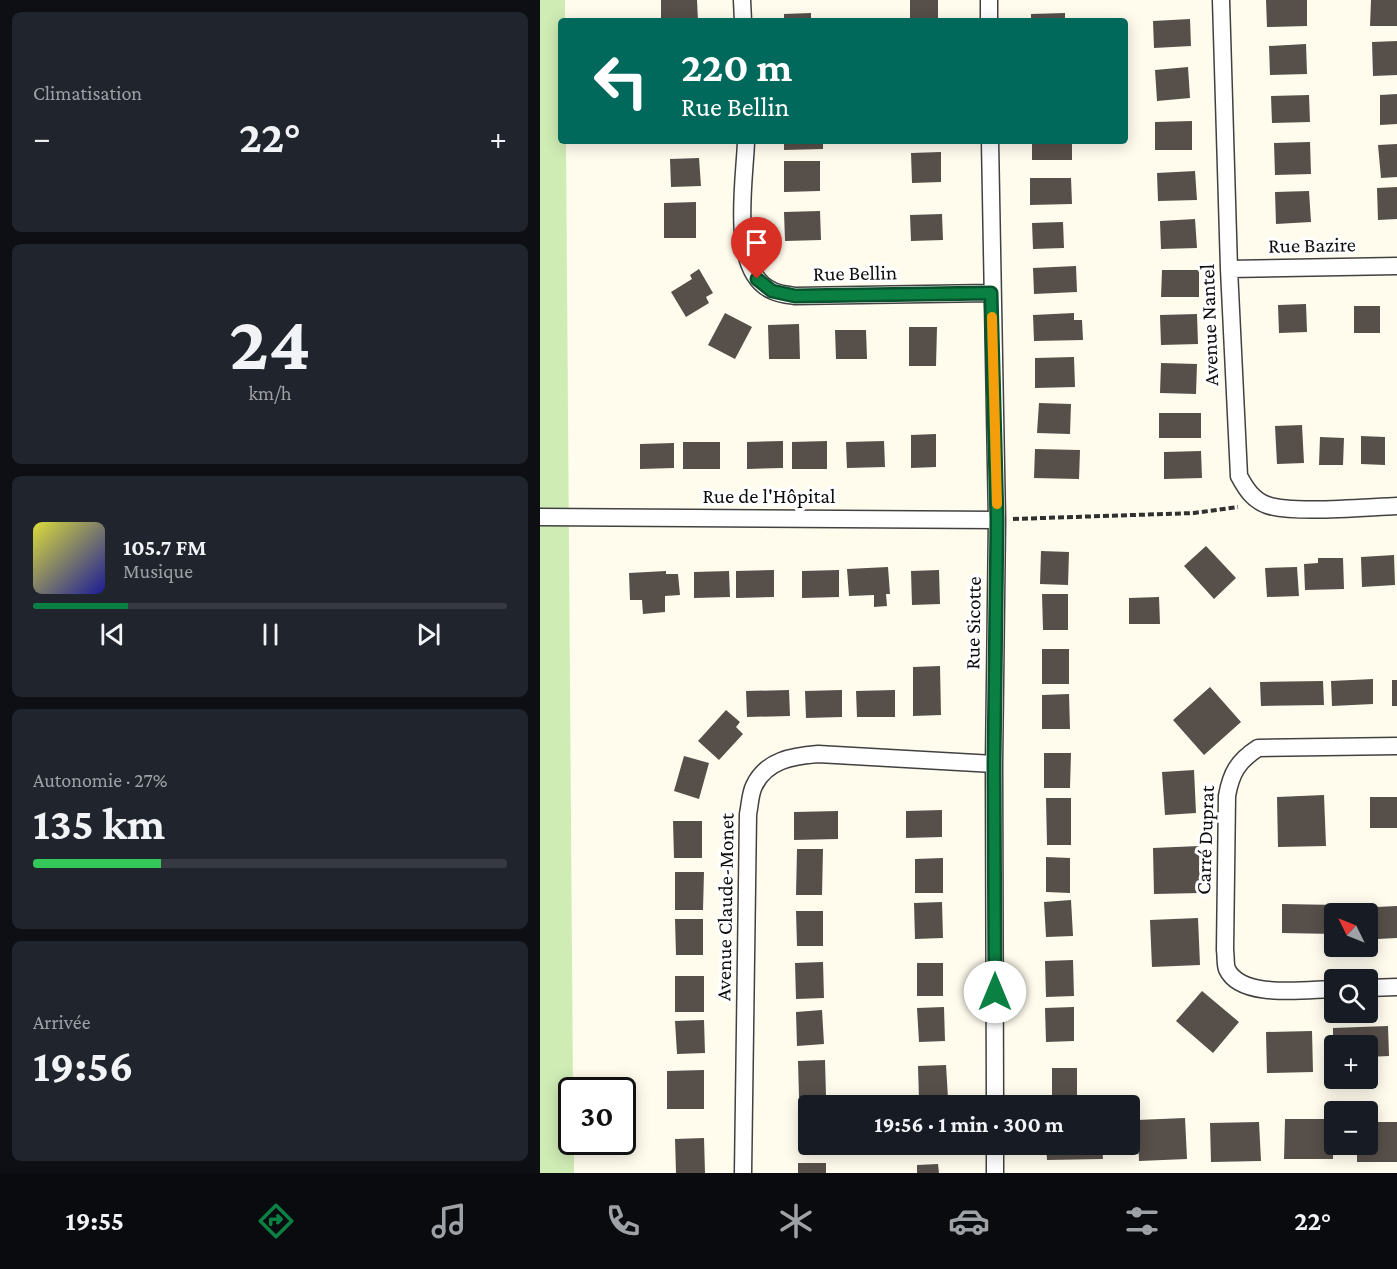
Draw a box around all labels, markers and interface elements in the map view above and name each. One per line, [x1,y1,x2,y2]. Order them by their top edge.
icon: left [582,42,660,120]
text: 220 m [681,43,792,90]
text: Climatisation [33,82,142,104]
text: Rue Bellin [681,92,789,122]
text: 22° [239,112,301,162]
text: − [33,119,50,156]
text: + [490,119,507,156]
pin [731,217,782,279]
icon: arrive [740,226,773,259]
street label: Rue Bazire [1268,232,1356,258]
street label: Rue Bellin [813,260,897,286]
street label: Avenue Nantel [1195,264,1223,386]
text: 24 [229,299,311,386]
text: km/h [248,382,292,404]
street label: Rue de l'Hôpital [702,484,836,508]
text: 105.7 FM [123,535,206,560]
text: Musique [123,560,193,582]
street label: Rue Sicotte [960,576,986,670]
icon: previous [96,618,129,651]
icon: pause [254,618,287,651]
icon: next [412,618,445,651]
text: Autonomie · 27% [33,769,167,791]
street label: Carré Duprat [1191,784,1219,895]
text: 135 km [33,799,165,849]
street label: Avenue Claude-Monet [711,812,739,1001]
north arrow [1324,903,1378,957]
map controls [1324,903,1378,1155]
position arrow [963,960,1027,1024]
button: search [1324,969,1378,1023]
text: Arrivée [33,1011,90,1033]
button: + [1324,1035,1378,1089]
text: 19:56 [33,1041,134,1091]
speed limit sign: 30 [558,1077,636,1155]
button: − [1324,1101,1378,1155]
text: 19:56 · 1 min · 300 m [874,1112,1064,1137]
icon: directions [255,1200,297,1242]
icon: music [428,1200,470,1242]
icon: phone [602,1200,644,1242]
icon: climate [775,1200,817,1242]
icon: car [948,1200,990,1242]
icon: filters [1121,1200,1163,1242]
text: 19:55 [66,1206,124,1236]
text: 22° [1294,1206,1331,1236]

